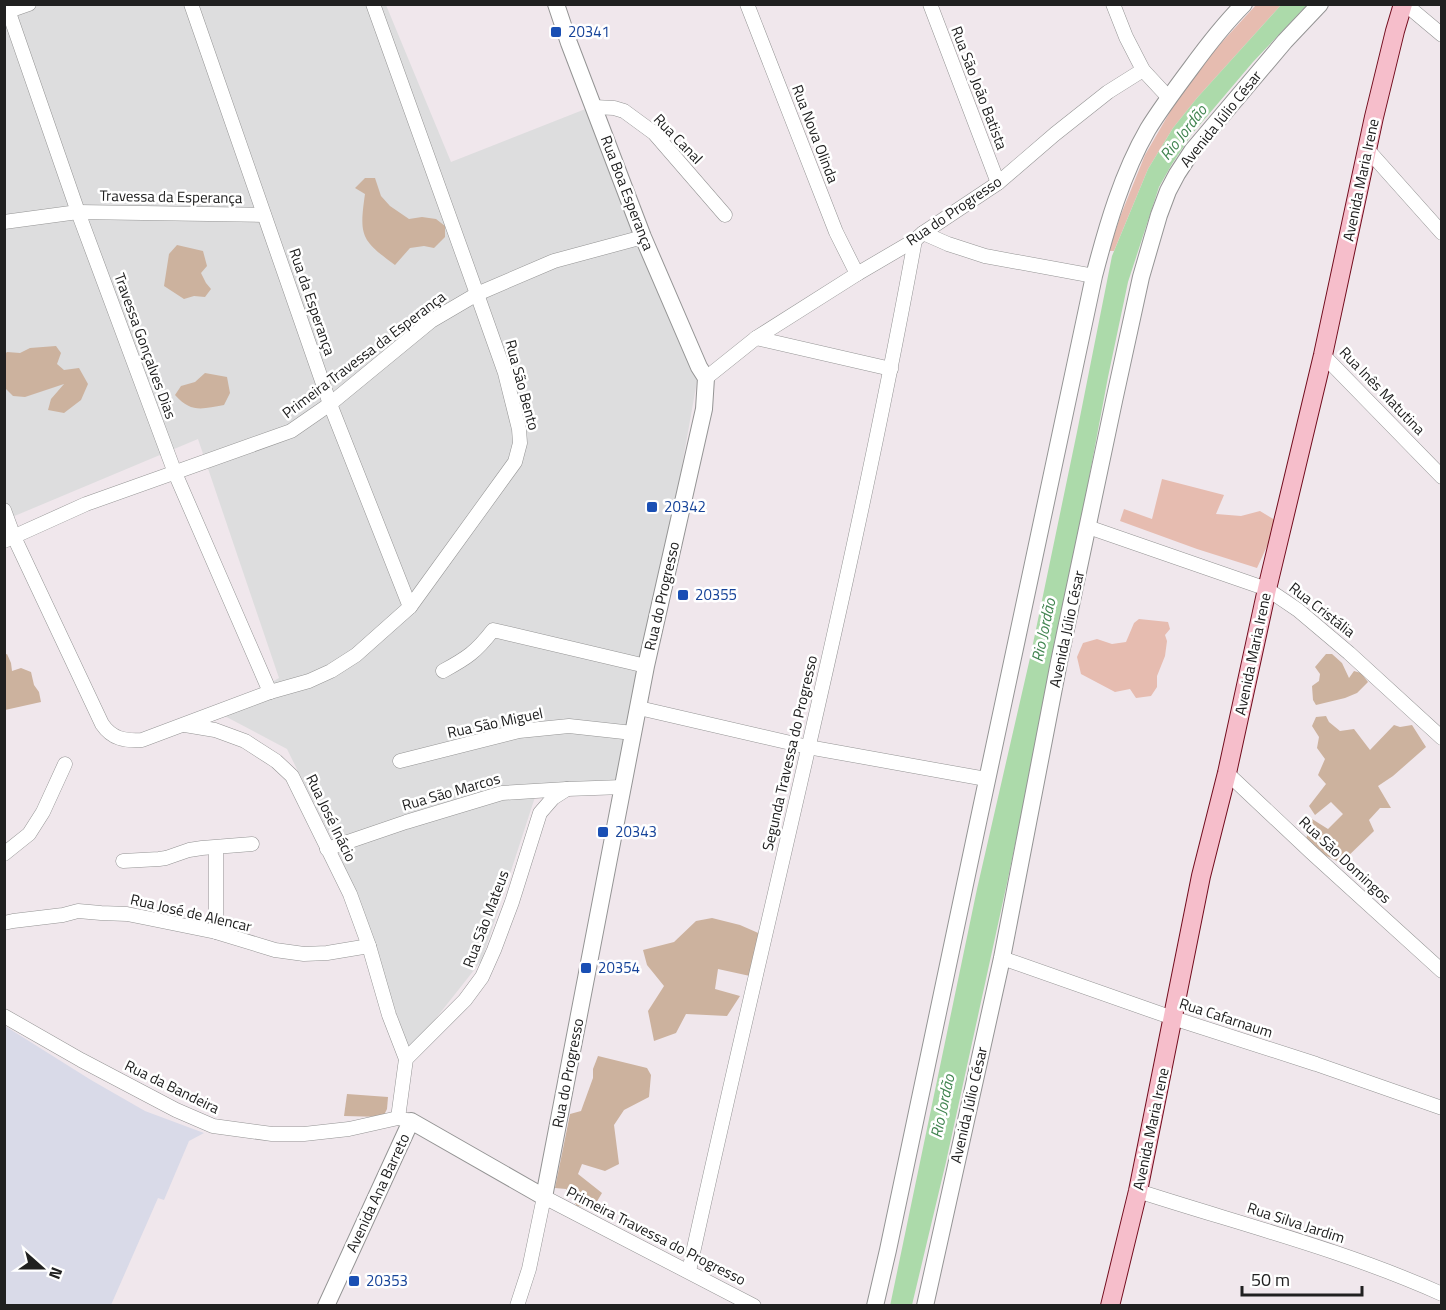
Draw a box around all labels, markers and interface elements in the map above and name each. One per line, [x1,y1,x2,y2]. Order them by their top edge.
place label: 20341 [568,20,610,43]
street label: Rua São João Batista [945,23,1014,153]
marker: 20341 [549,25,563,39]
street label: Avenida Júlio César [1174,65,1267,172]
street label: Rua Nova Olinda [786,81,845,187]
water label: Rio Jordão [1154,98,1213,165]
street label: Rua Canal [648,108,708,169]
street label: Avenida Maria Irene [1336,116,1385,243]
street label: Rua Boa Esperança [595,132,660,254]
street label: Rua do Progresso [901,170,1006,251]
street label: Travessa da Esperança [99,184,243,209]
street label: Rua da Esperança [283,245,342,359]
street label: Travessa Gonçalves Dias [108,270,183,422]
street label: Primeira Travessa da Esperança [277,285,451,424]
street label: Rua São Bento [499,337,546,433]
street label: Rua Inês Matutina [1334,341,1431,440]
place label: 20342 [664,495,706,518]
marker: 20342 [645,500,659,514]
street label: Rua do Progresso [638,539,685,653]
street label: Avenida Júlio César [1043,568,1090,689]
street label: Rua Cristália [1284,576,1361,643]
place label: 20355 [695,583,737,606]
marker: 20355 [676,588,690,602]
street label: Avenida Maria Irene [1228,590,1277,717]
water label: Rio Jordão [1025,595,1062,664]
street label: Segunda Travessa do Progresso [756,653,823,853]
street label: Rua São Miguel [445,701,545,744]
street label: Rua São Marcos [399,766,503,817]
street label: Rua José Inácio [300,770,363,866]
street label: Rua São Domingos [1294,811,1397,909]
place label: 20343 [615,820,657,843]
marker: 20343 [596,825,610,839]
street label: Rua São Mateus [456,867,515,971]
street label: Rua José de Alencar [128,887,254,938]
place label: 20354 [598,956,640,979]
marker: 20354 [579,961,593,975]
street label: Rua Cafarnaum [1176,992,1276,1044]
street label: Rua do Progresso [546,1016,589,1130]
street label: Avenida Júlio César [944,1044,993,1165]
street label: Rua da Bandeira [121,1054,224,1120]
street label: Avenida Maria Irene [1126,1065,1175,1192]
water label: Rio Jordão [924,1071,961,1140]
street label: Avenida Ana Barreto [340,1129,415,1256]
street label: Primeira Travessa do Progresso [563,1180,750,1291]
street label: Rua Silva Jardim [1244,1196,1348,1249]
north arrow [12,1238,72,1298]
scale bar [1242,1259,1362,1297]
text: N [43,1264,69,1283]
text: 50 m [1251,1266,1290,1293]
place label: 20353 [366,1269,408,1292]
marker: 20353 [347,1274,361,1288]

